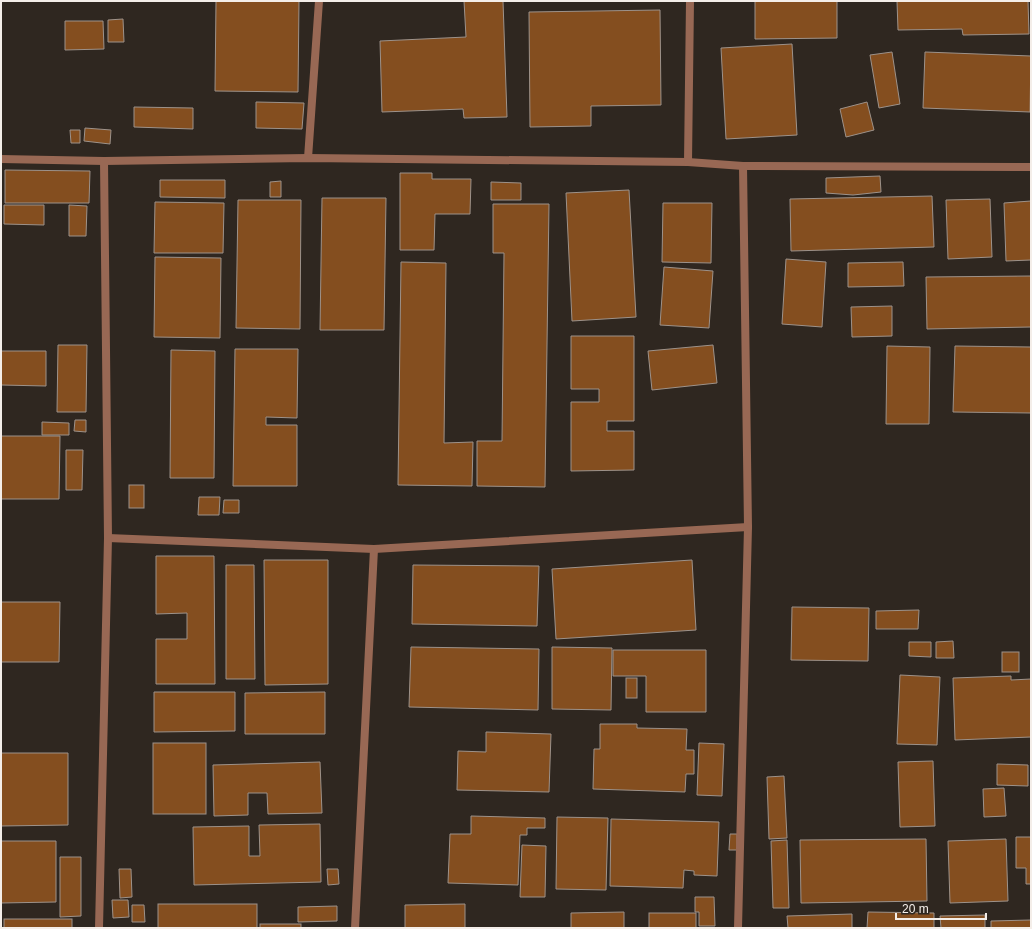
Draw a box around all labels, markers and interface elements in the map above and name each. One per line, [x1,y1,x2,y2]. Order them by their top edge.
scale bar [896,895,986,921]
text: 20 m [902,902,929,916]

